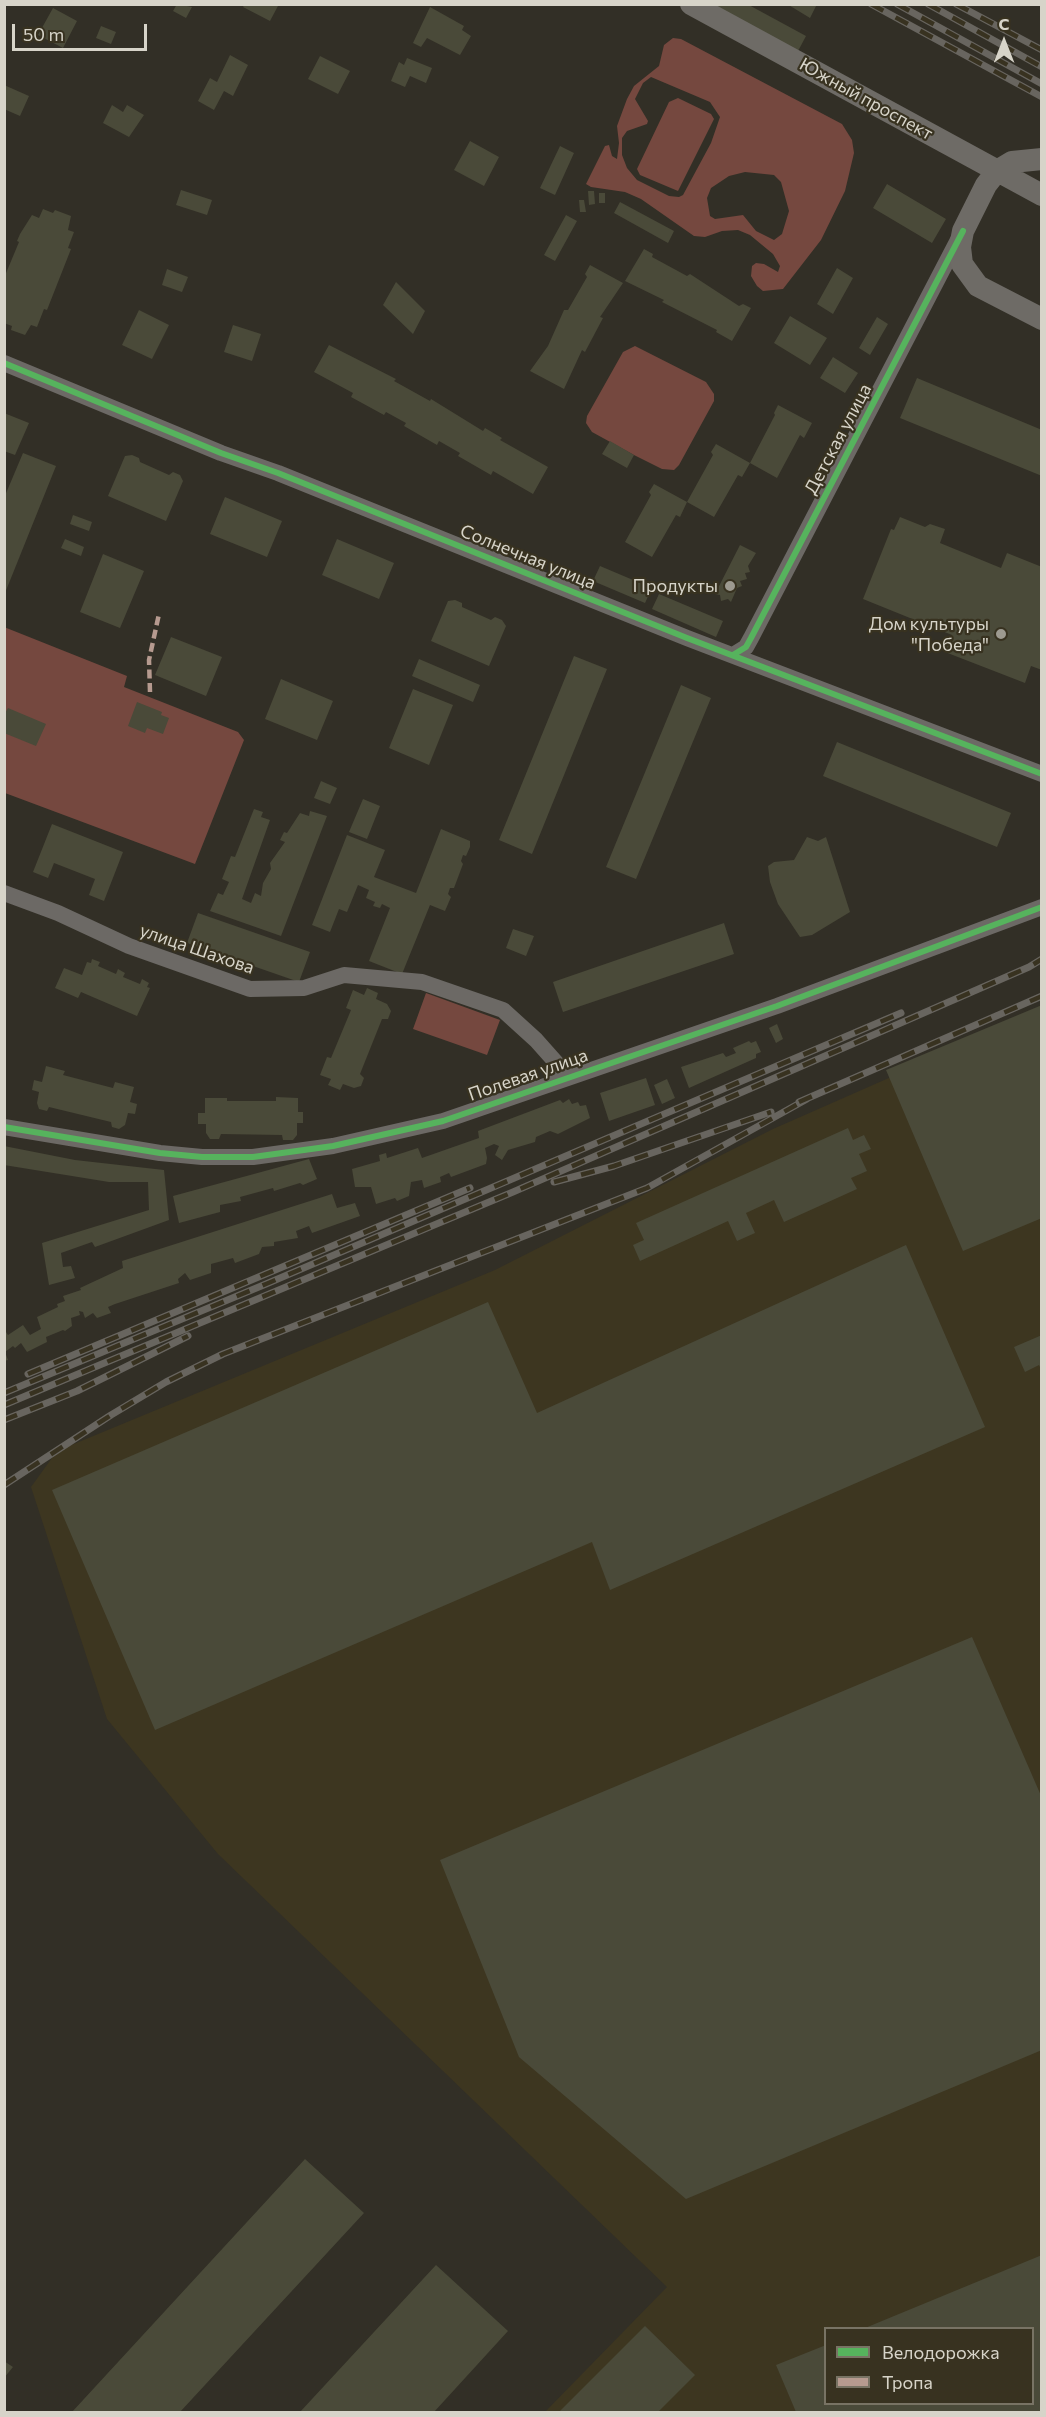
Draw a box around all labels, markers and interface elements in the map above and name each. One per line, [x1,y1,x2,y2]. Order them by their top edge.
scale bar [15,12,150,50]
north arrow [974,12,1034,72]
text: С [999,14,1009,33]
text: 50 m [23,23,64,45]
street label: Южный проспект [796,53,936,145]
street label: Детская улица [800,380,876,498]
street label: Солнечная улица [457,520,599,594]
place label: Продукты [633,575,718,597]
marker: Продукты [723,579,737,593]
place label: Дом культуры "Победа" [869,613,989,656]
marker: Дом культуры "Победа" [994,627,1008,641]
street label: улица Шахова [137,919,257,979]
street label: Полевая улица [465,1044,591,1106]
legend [824,2327,1034,2405]
text: Велодорожка [882,2341,1000,2363]
text: Тропа [882,2371,933,2393]

